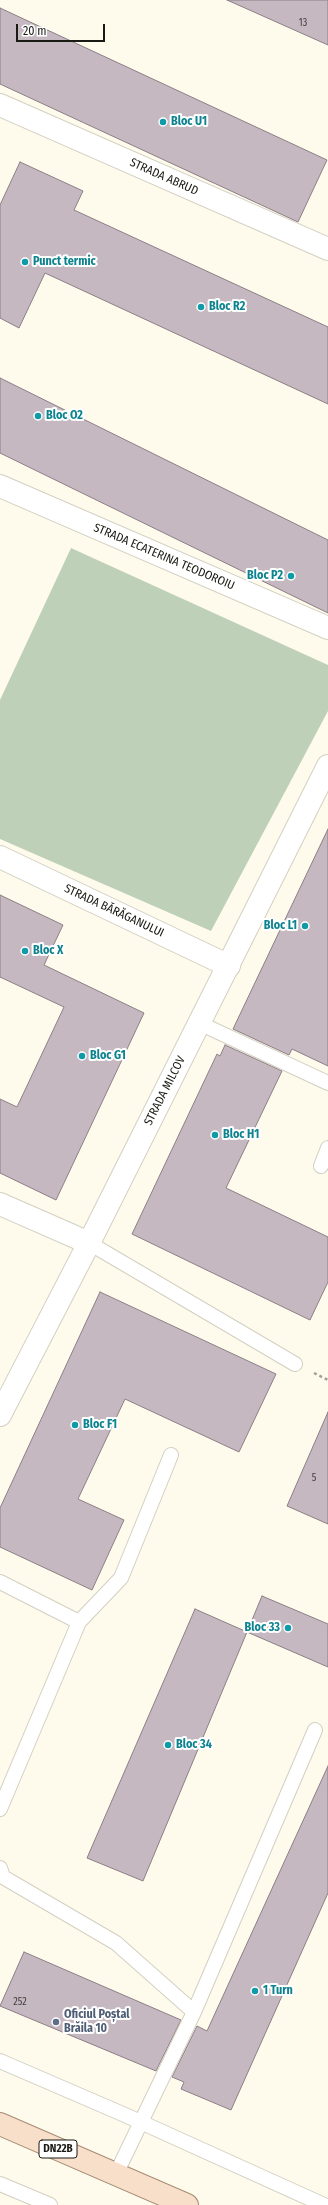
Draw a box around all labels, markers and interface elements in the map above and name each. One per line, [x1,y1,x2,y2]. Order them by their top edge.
scale bar [18,16,107,42]
house number: 13 [299,17,307,29]
text: 20 m [23,24,47,38]
place label: Bloc U1 [171,115,207,129]
marker: Bloc U1 [158,117,168,127]
street label: STRADA ABRUD [128,155,200,199]
place label: Punct termic [33,255,96,269]
marker: Punct termic [20,257,30,267]
place label: Bloc R2 [209,300,245,314]
marker: Bloc R2 [196,302,206,312]
place label: Bloc O2 [46,409,83,423]
marker: Bloc O2 [33,411,43,421]
street label: STRADA ECATERINA TEODOROIU [91,521,237,593]
place label: Bloc P2 [247,569,283,583]
marker: Bloc P2 [286,571,296,581]
street label: STRADA BĂRĂGANULUI [62,882,166,940]
place label: Bloc L1 [264,919,297,933]
marker: Bloc L1 [300,921,310,931]
place label: Bloc X [33,944,63,958]
marker: Bloc X [20,946,30,956]
place label: Bloc G1 [90,1049,126,1063]
marker: Bloc G1 [77,1051,87,1061]
street label: STRADA MILCOV [141,1054,189,1128]
place label: Bloc H1 [223,1128,259,1142]
marker: Bloc H1 [210,1130,220,1140]
place label: Bloc F1 [83,1418,117,1432]
marker: Bloc F1 [70,1420,80,1430]
house number: 5 [312,1472,316,1484]
place label: Bloc 33 [245,1621,280,1635]
marker: Bloc 33 [283,1623,293,1633]
place label: Bloc 34 [176,1738,212,1752]
marker: Bloc 34 [163,1740,173,1750]
place label: 1 Turn [263,1984,293,1998]
marker: 1 Turn [250,1986,260,1996]
house number: 252 [13,1996,27,2008]
place label: Oficiul Poștal Brăila 10 [64,2008,130,2036]
marker: Oficiul Poștal Brăila 10 [51,2017,61,2027]
road number: DN22B [39,2140,77,2158]

